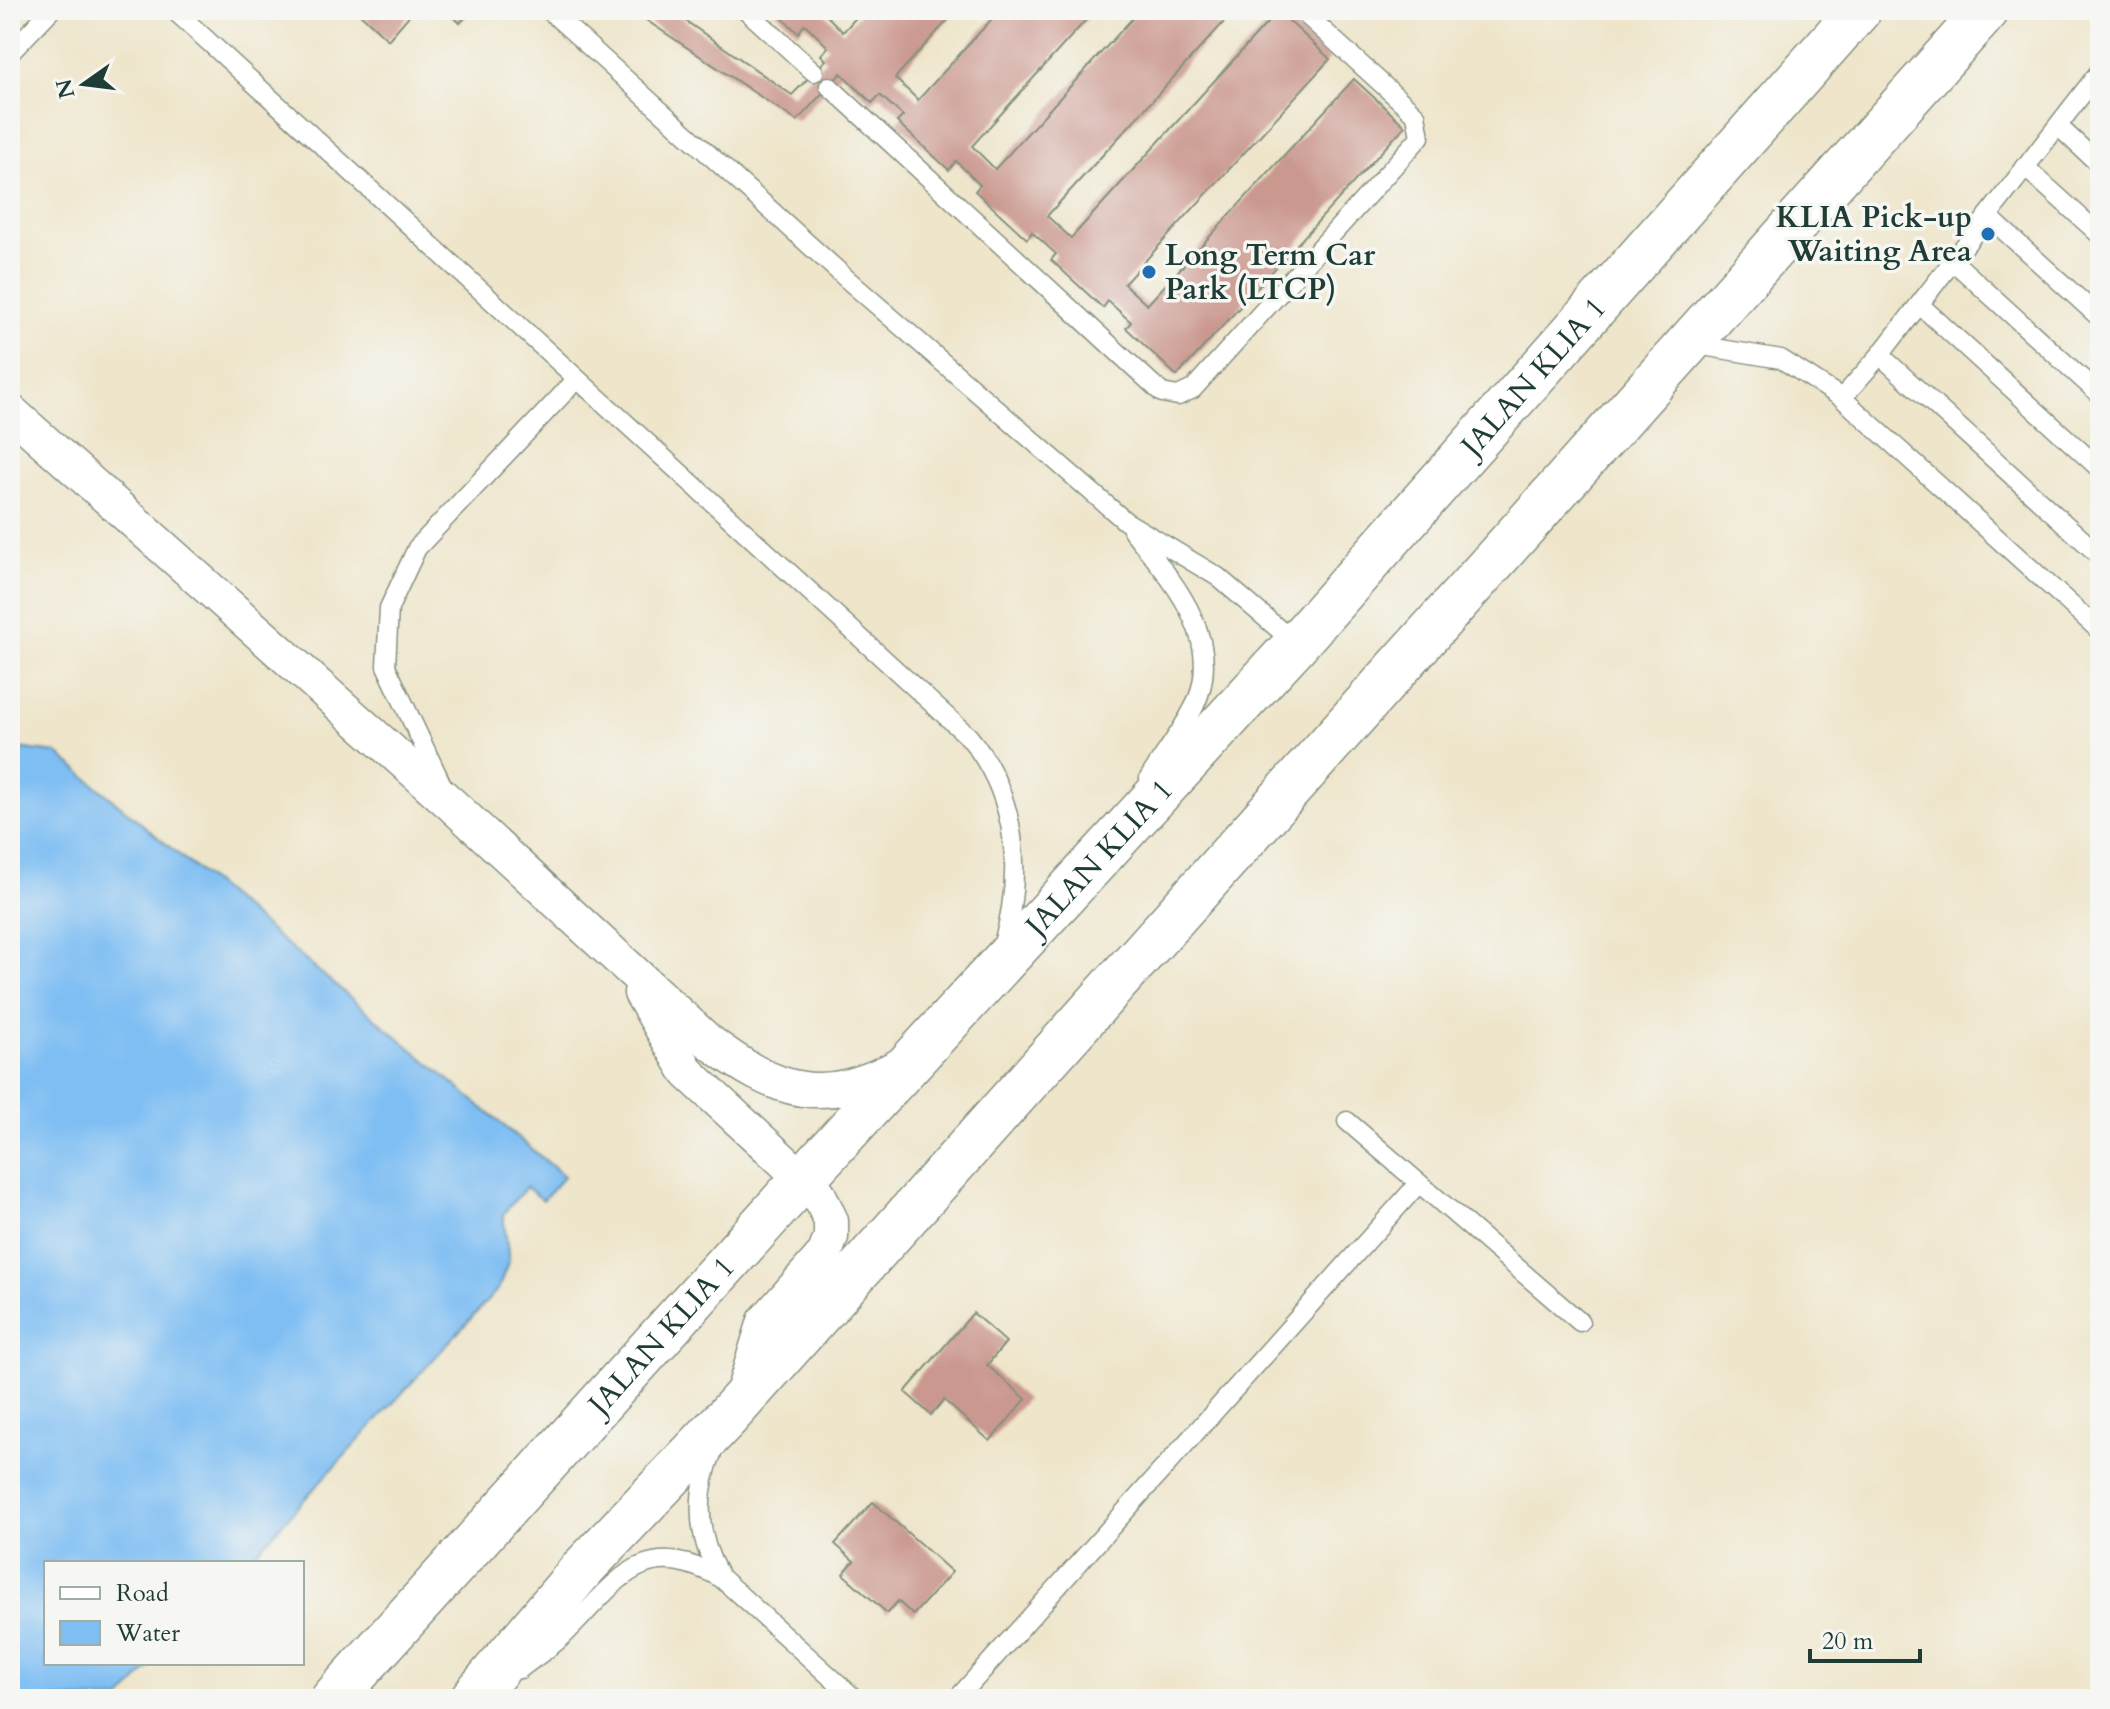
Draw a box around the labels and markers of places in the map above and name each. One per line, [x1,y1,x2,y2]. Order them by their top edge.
place label: KLIA Pick-up Waiting Area [1776,197,1972,272]
marker: KLIA Pick-up Waiting Area [1979,225,1997,243]
place label: Long Term Car Park (LTCP) [1165,235,1376,310]
marker: Long Term Car Park (LTCP) [1140,263,1158,281]

